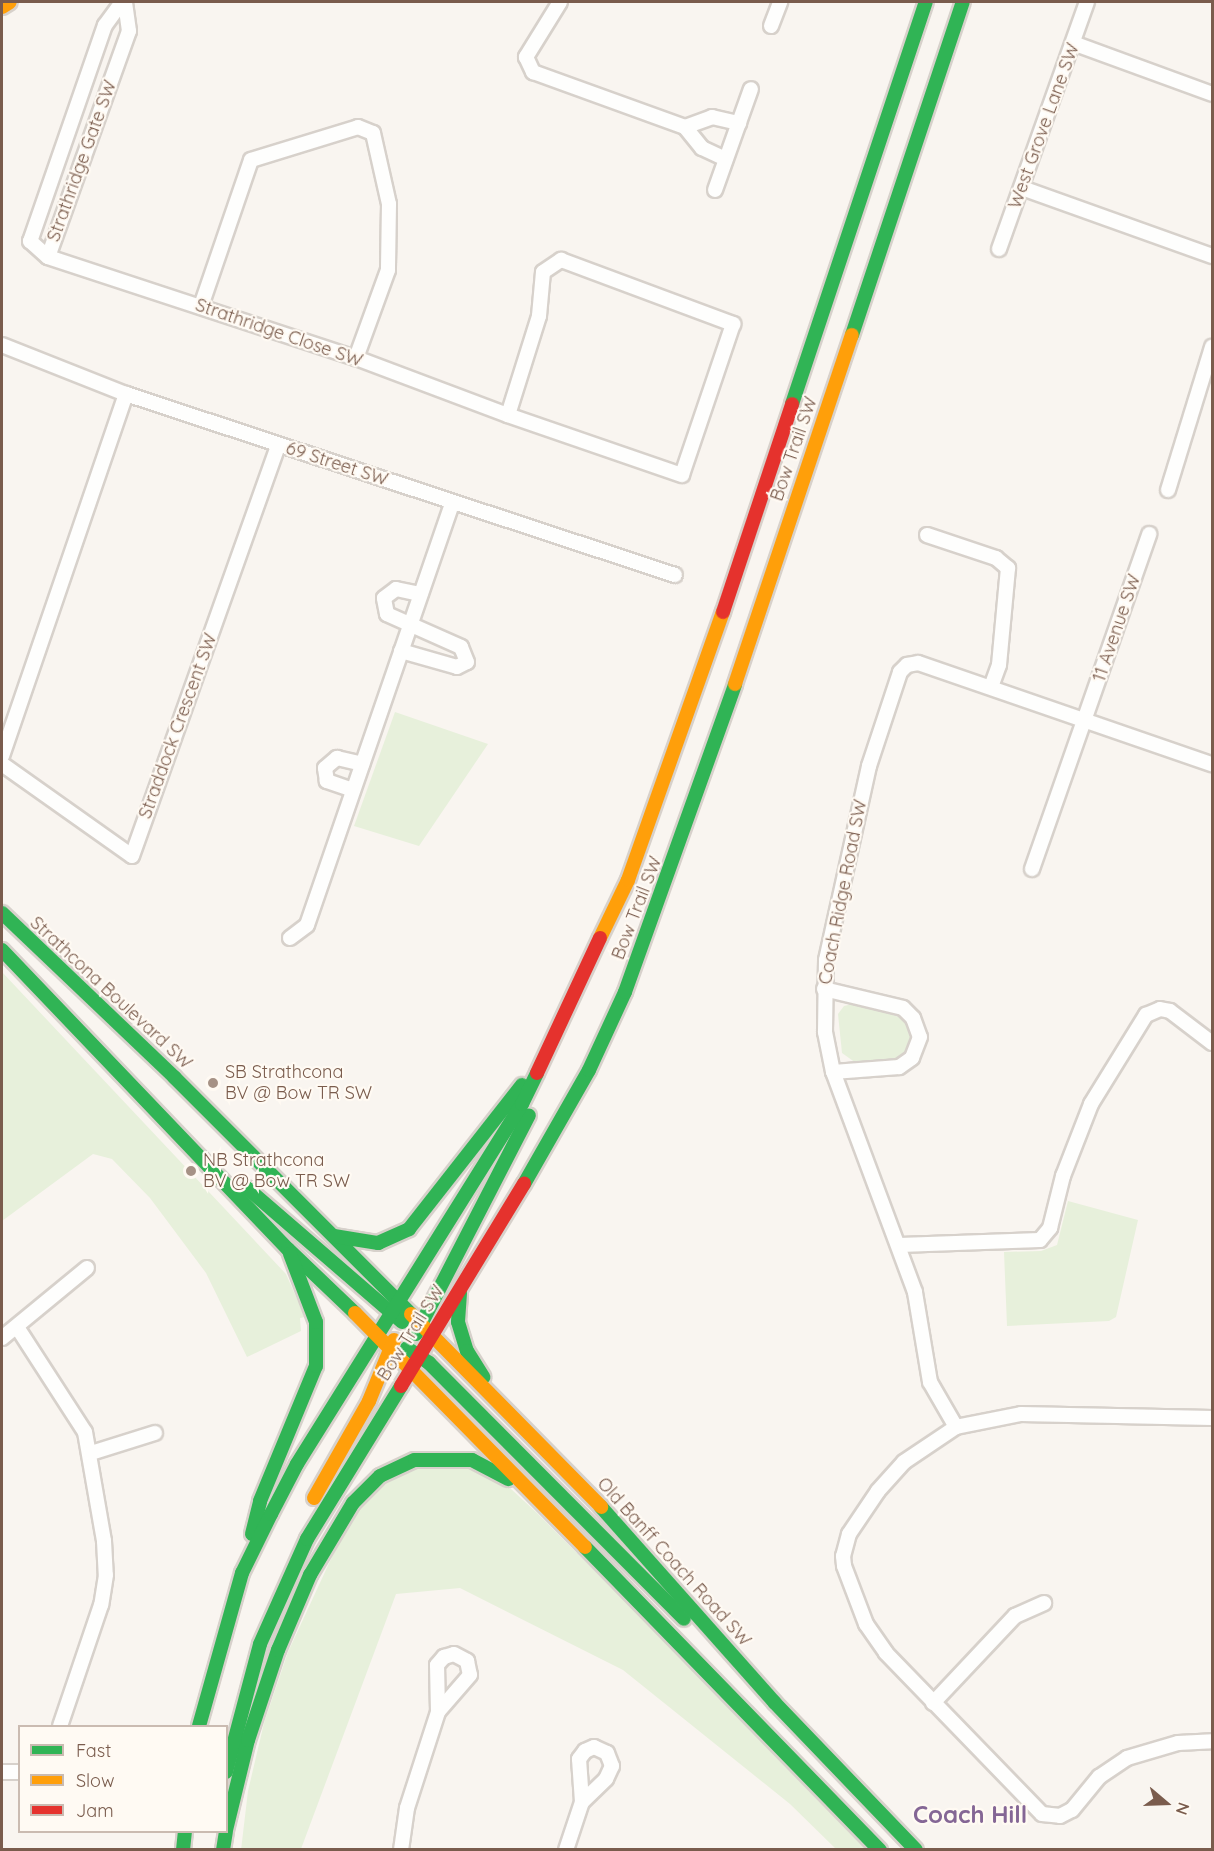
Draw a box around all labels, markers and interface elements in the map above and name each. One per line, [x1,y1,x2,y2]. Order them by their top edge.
street label: West Grove Lane SW [1004,40,1084,212]
street label: Strathridge Gate SW [43,77,121,245]
street label: Strathridge Close SW [193,294,365,372]
street label: Bow Trail SW [766,394,822,504]
street label: 69 Street SW [283,437,391,491]
street label: 11 Avenue SW [1089,571,1145,685]
street label: Straddock Crescent SW [134,630,222,822]
street label: Coach Ridge Road SW [814,798,872,986]
street label: Bow Trail SW [607,853,667,963]
street label: Strathcona Boulevard SW [25,912,197,1074]
place label: SB Strathcona BV @ Bow TR SW [225,1062,372,1104]
marker: SB Strathcona BV @ Bow TR SW [206,1076,220,1090]
place label: NB Strathcona BV @ Bow TR SW [203,1150,350,1192]
marker: NB Strathcona BV @ Bow TR SW [184,1164,198,1178]
street label: Bow Trail SW [373,1281,449,1385]
street label: Old Banff Coach Road SW [593,1473,755,1651]
legend [18,1725,228,1833]
text: Fast [76,1739,111,1762]
text: Slow [76,1769,114,1792]
north arrow [1136,1773,1196,1833]
text: Jam [76,1799,114,1822]
text: N [1172,1800,1194,1818]
district label: Coach Hill [913,1801,1027,1829]

